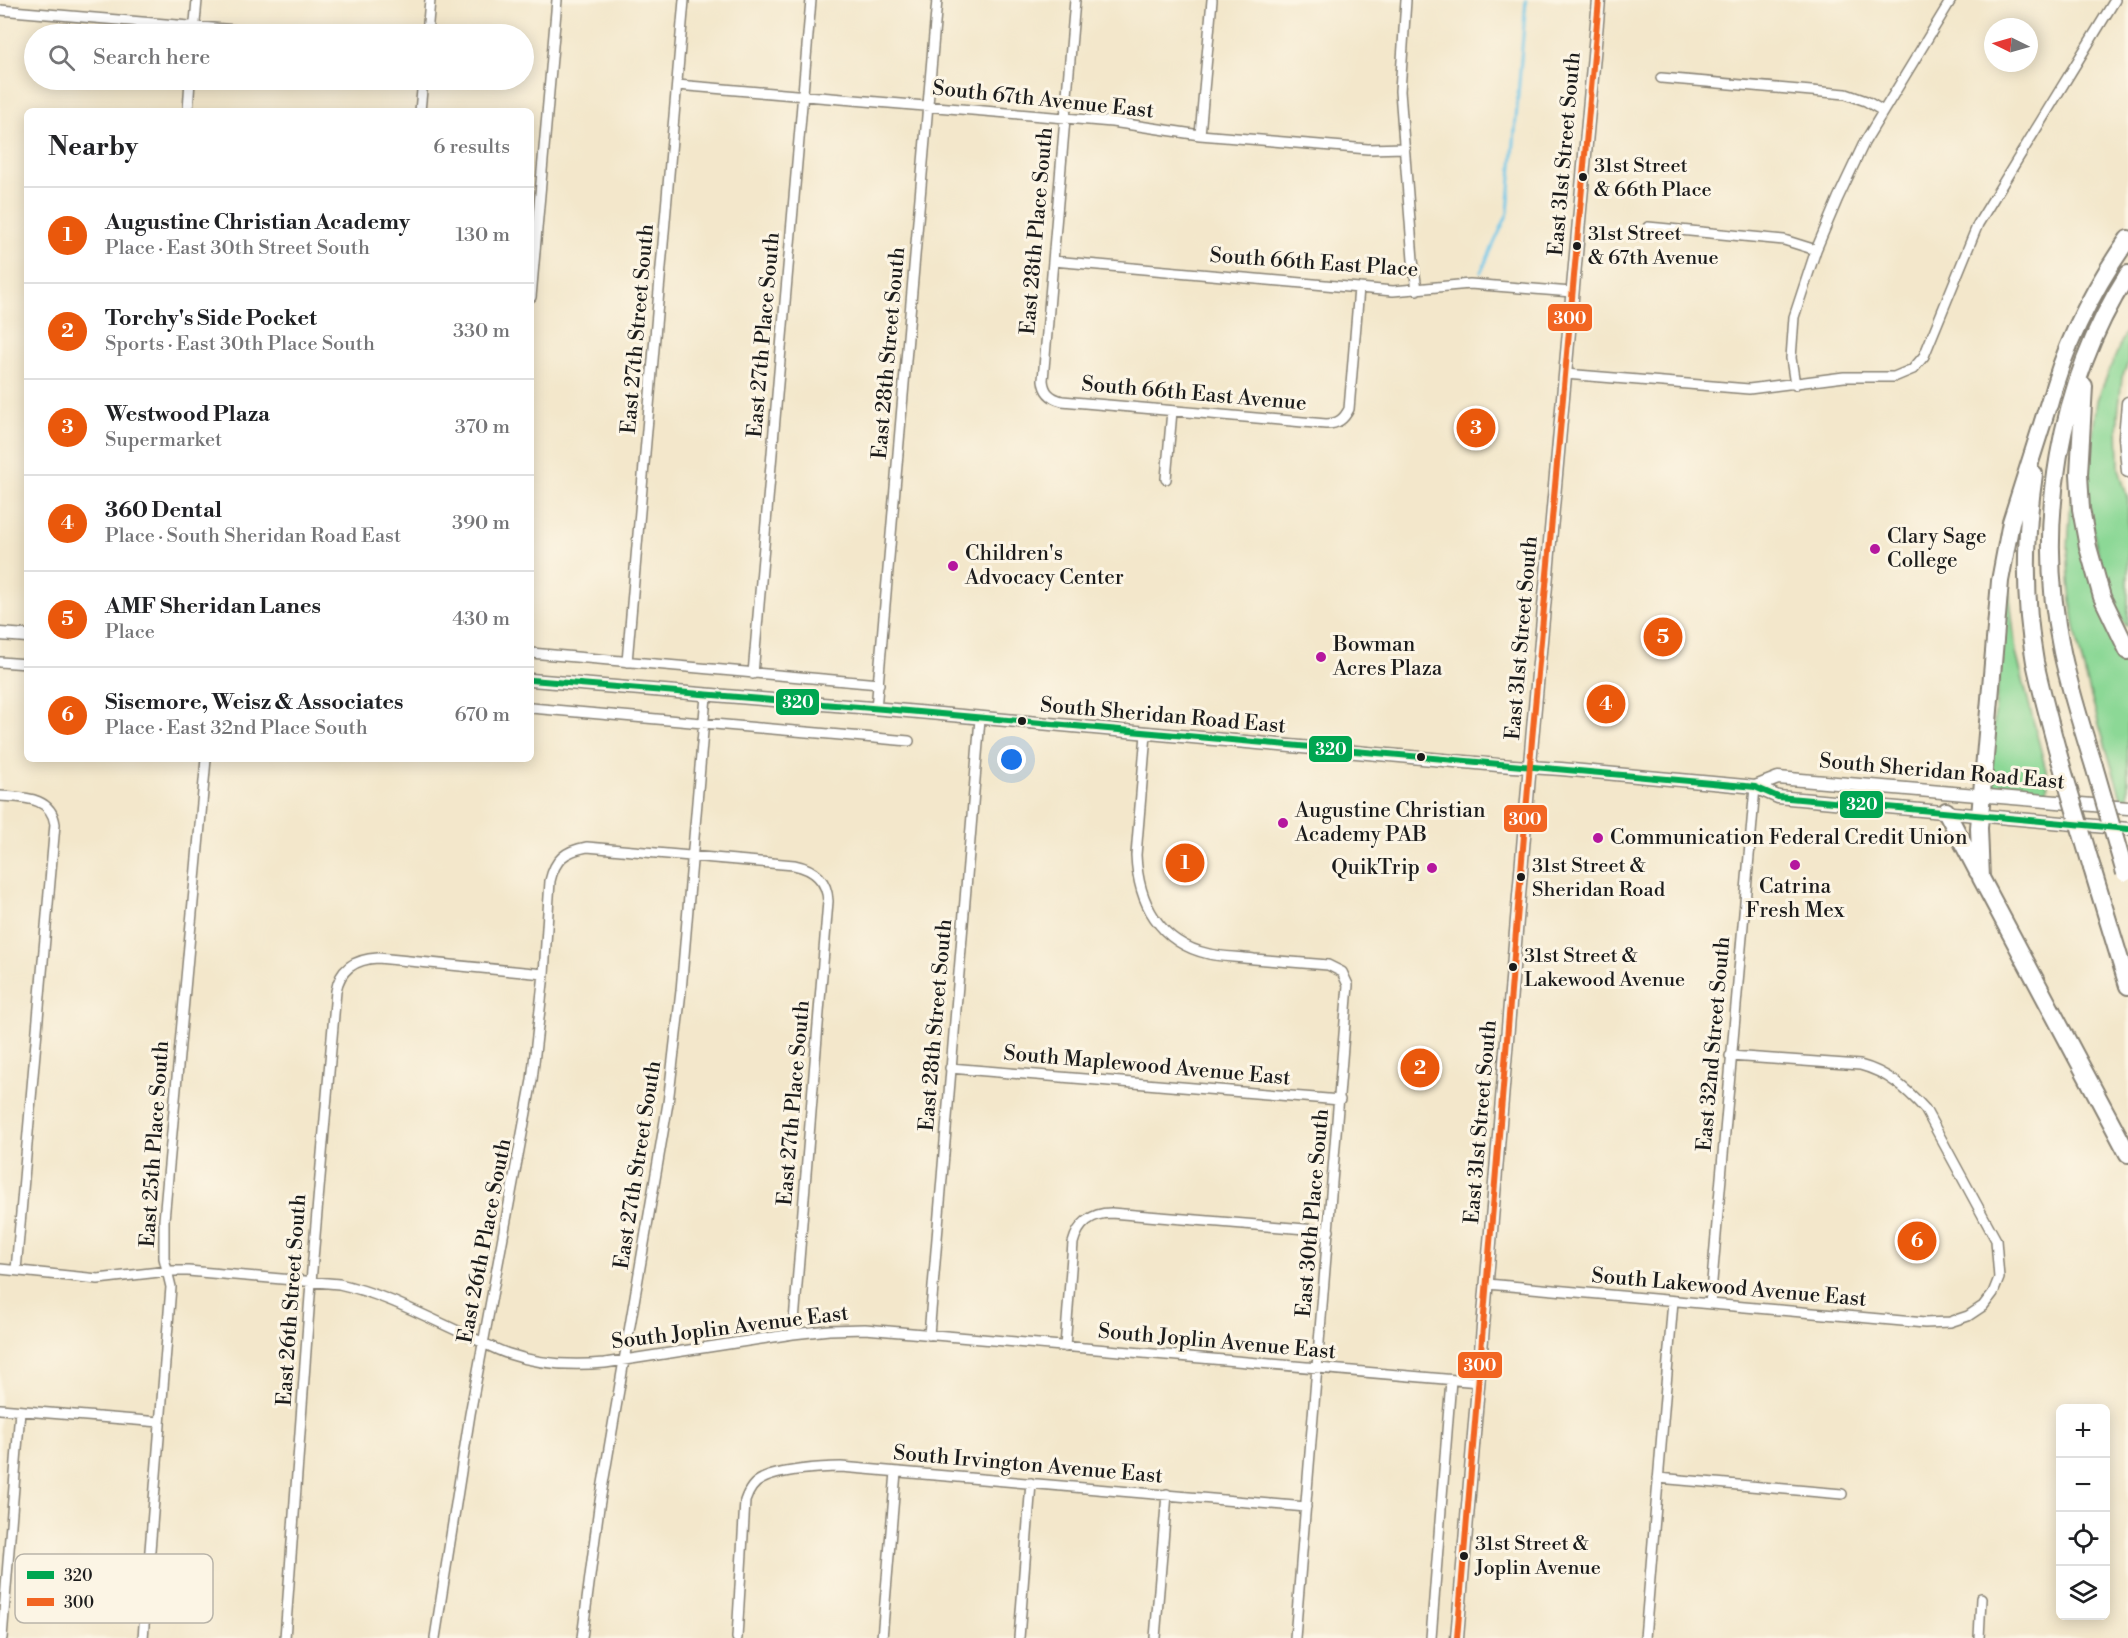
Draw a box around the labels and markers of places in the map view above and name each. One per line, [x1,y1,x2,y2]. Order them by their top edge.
place label: 31st Street & 66th Place [1594,154,1712,203]
marker: 31st Street & 66th Place [1577,171,1589,183]
place label: 31st Street & 67th Avenue [1588,222,1719,271]
marker: 31st Street & 67th Avenue [1571,240,1583,252]
pin: 3 [1456,406,1496,450]
place label: Clary Sage College [1887,524,1987,574]
place label: Children's Advocacy Center [964,541,1124,591]
marker: Clary Sage College [1868,542,1882,556]
marker: Children's Advocacy Center [946,559,960,573]
pin: 5 [1644,614,1682,660]
place label: Bowman Acres Plaza [1332,632,1443,682]
marker: Bowman Acres Plaza [1314,650,1328,664]
pin: 4 [1586,682,1626,726]
unlabelled marker [1016,715,1028,727]
unlabelled marker [1415,751,1427,763]
place label: Augustine Christian Academy PAB [1294,798,1486,848]
marker: Augustine Christian Academy PAB [1276,816,1290,830]
place label: Communication Federal Credit Union [1610,825,1968,851]
marker: Communication Federal Credit Union [1591,831,1605,845]
pin: 1 [1166,840,1204,886]
place label: 31st Street & Sheridan Road [1532,854,1666,903]
place label: QuikTrip [1331,855,1420,881]
marker: Catrina Fresh Mex [1788,858,1802,872]
marker: QuikTrip [1425,861,1439,875]
marker: 31st Street & Sheridan Road [1515,871,1527,883]
place label: Catrina Fresh Mex [1746,874,1845,924]
place label: 31st Street & Lakewood Avenue [1524,944,1685,993]
marker: 31st Street & Lakewood Avenue [1507,961,1519,973]
pin: 2 [1400,1046,1440,1090]
pin: 6 [1898,1218,1936,1264]
place label: 31st Street & Joplin Avenue [1474,1532,1601,1581]
marker: 31st Street & Joplin Avenue [1458,1550,1470,1562]

